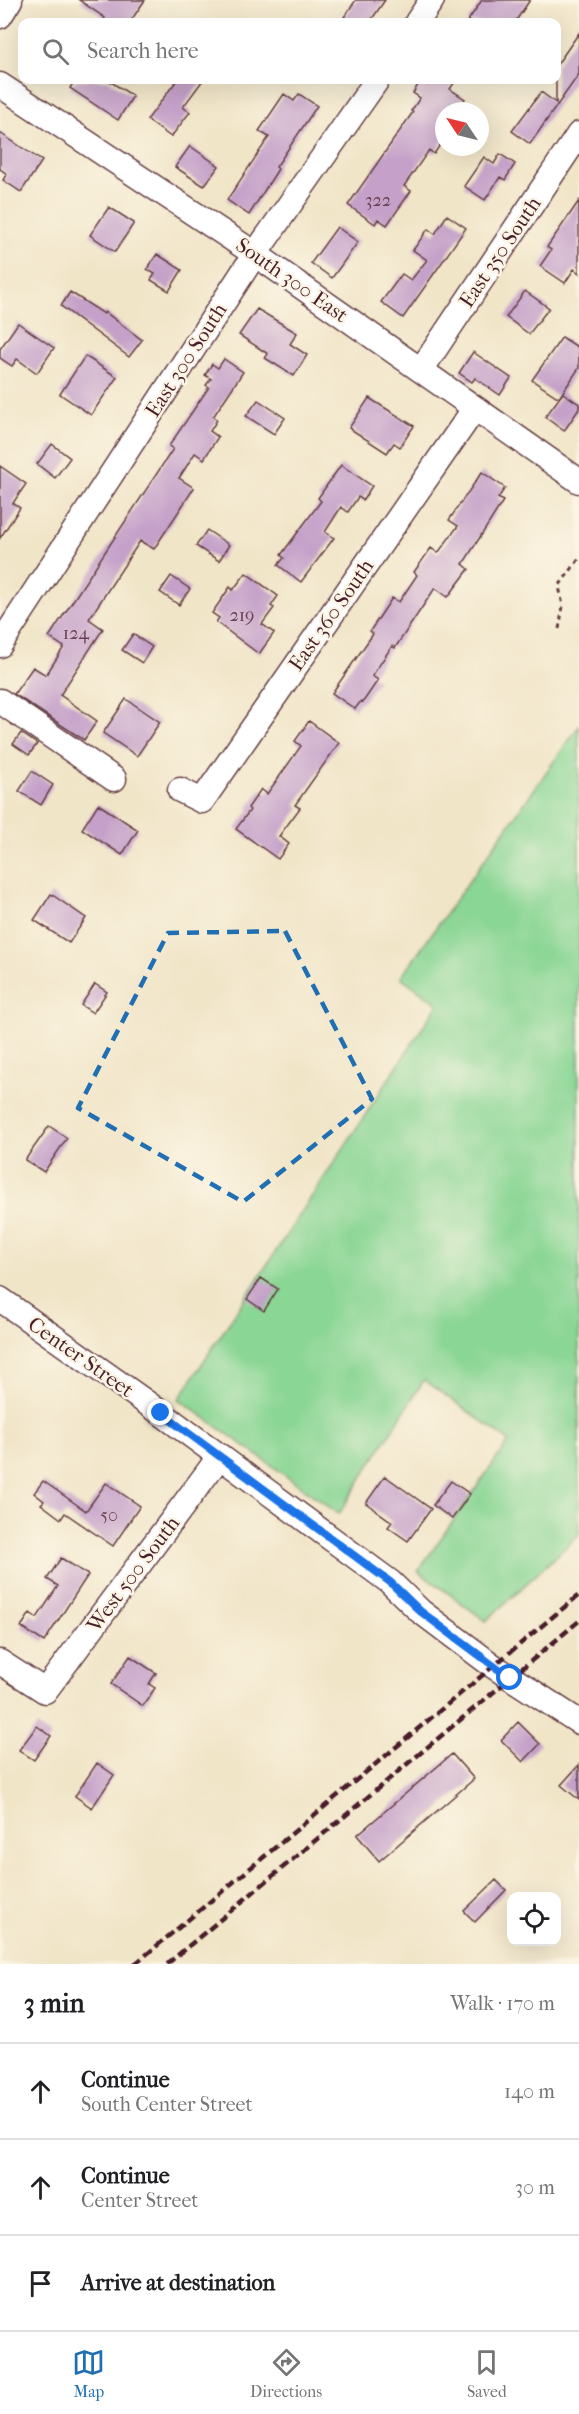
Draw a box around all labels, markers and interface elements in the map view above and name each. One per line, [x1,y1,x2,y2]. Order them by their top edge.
search box [18,18,561,84]
icon: search [39,35,72,68]
text: Search here [87,38,199,64]
north arrow [435,102,489,156]
house number: 322 [365,190,391,211]
street label: East 350 South [454,192,546,312]
street label: South 300 East [231,233,353,328]
street label: East 300 South [140,298,232,421]
street label: East 360 South [284,554,378,675]
house number: 219 [229,605,255,626]
house number: 124 [63,623,90,644]
street label: Center Street [24,1312,139,1402]
route end [147,1399,173,1425]
house number: 50 [100,1505,118,1526]
street label: West 500 South [81,1511,184,1637]
route start [496,1664,522,1690]
map controls [507,1892,561,1946]
button: locate [507,1892,561,1946]
text: 3 min [24,1988,85,2019]
text: Walk · 170 m [450,1992,555,2015]
text: Continue [81,2067,170,2093]
icon: ahead [24,2075,57,2108]
text: 140 m [504,2080,555,2103]
text: South Center Street [81,2093,253,2116]
text: Continue [81,2163,170,2189]
icon: ahead [24,2171,57,2204]
text: 30 m [515,2176,555,2199]
text: Center Street [81,2189,198,2212]
icon: arrive [24,2267,57,2300]
text: Arrive at destination [81,2270,275,2296]
tab: Map [72,2346,105,2401]
tab: Directions [250,2346,322,2401]
tab: Saved [467,2346,507,2401]

